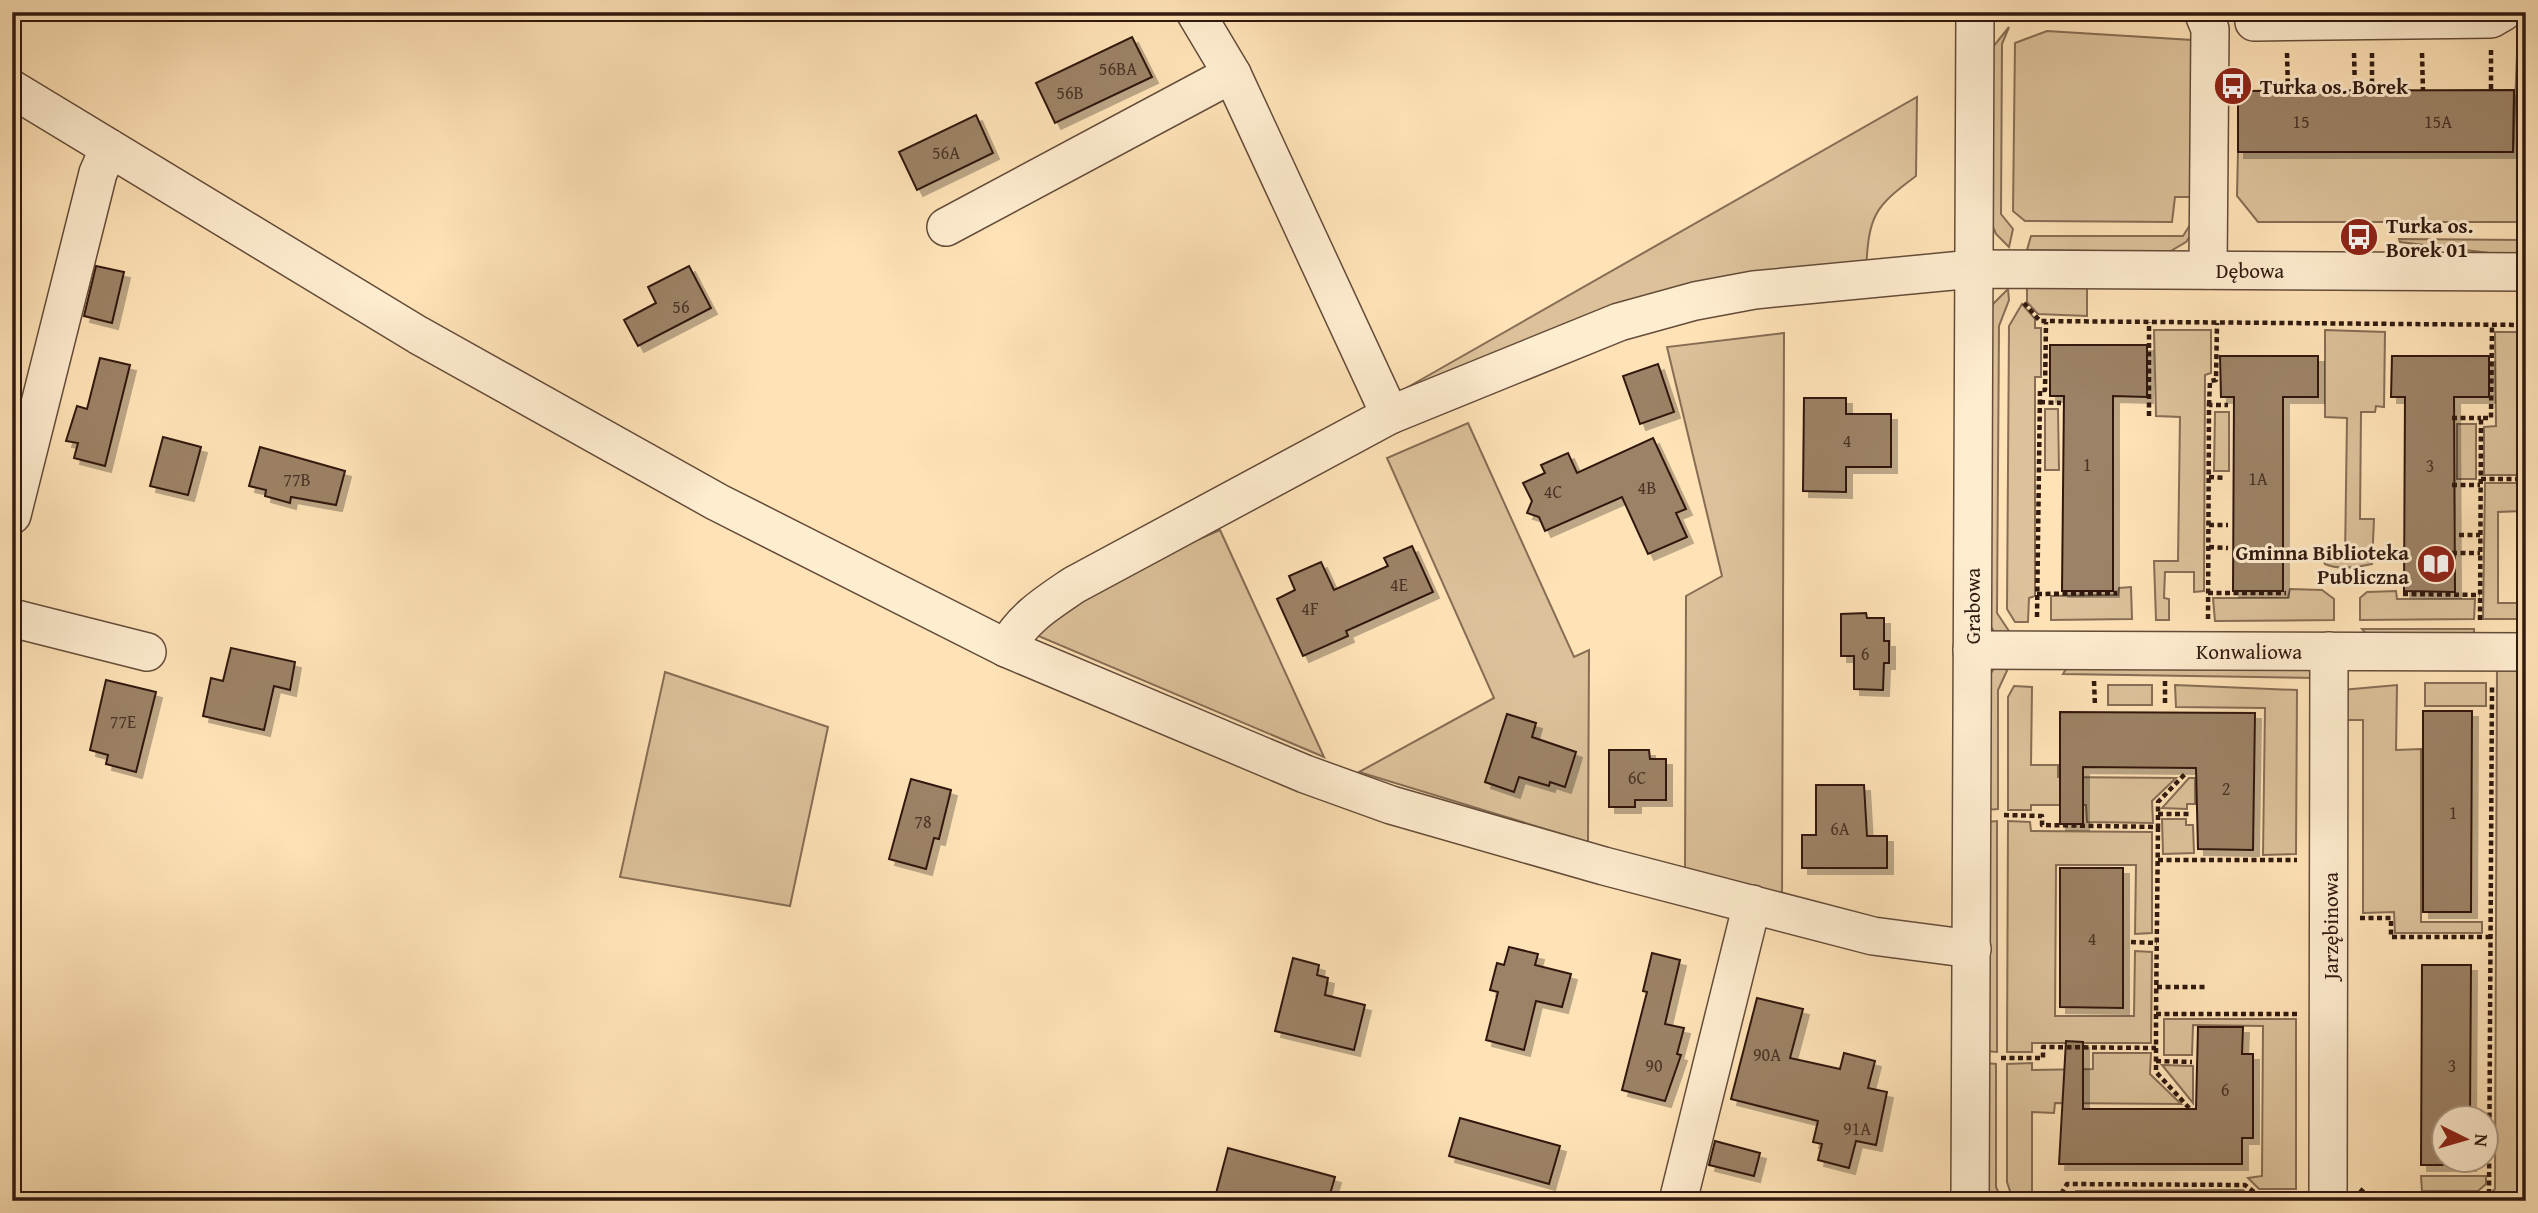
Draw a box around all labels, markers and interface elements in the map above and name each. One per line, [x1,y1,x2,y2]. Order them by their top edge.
house number: 56BA [1099,55,1137,82]
bus stop icon: Turka os. Borek [2212,65,2254,107]
place label: Turka os. Borek [2260,71,2409,102]
house number: 56B [1056,79,1084,106]
house number: 15 [2292,108,2310,135]
house number: 15A [2424,108,2452,135]
house number: 56A [932,139,960,166]
place label: Turka os. Borek 01 [2386,210,2474,265]
bus stop icon: Turka os. Borek 01 [2338,216,2380,258]
street label: Dębowa [2216,255,2284,286]
house number: 56 [672,293,690,320]
house number: 4 [1843,427,1851,454]
house number: 1 [2083,451,2091,478]
house number: 3 [2426,452,2434,479]
house number: 1A [2248,465,2268,492]
house number: 77B [283,466,311,493]
house number: 4B [1638,474,1656,501]
house number: 4C [1544,478,1562,505]
place label: Gminna Biblioteka Publiczna [2235,537,2409,592]
library icon: Gminna Biblioteka Publiczna [2415,543,2457,585]
street label: Grabowa [1957,568,1988,644]
house number: 4E [1390,571,1408,598]
house number: 4F [1301,595,1319,622]
street label: Konwaliowa [2196,636,2302,667]
house number: 6 [1861,640,1869,667]
house number: 77E [110,708,136,735]
house number: 6C [1628,764,1646,791]
house number: 2 [2222,775,2230,802]
house number: 1 [2449,799,2457,826]
house number: 78 [914,808,932,835]
house number: 6A [1830,815,1850,842]
street label: Jarzębinowa [2315,872,2346,983]
house number: 4 [2088,925,2096,952]
house number: 90A [1753,1041,1781,1068]
house number: 90 [1645,1052,1663,1079]
house number: 3 [2448,1052,2456,1079]
house number: 6 [2221,1076,2229,1103]
north arrow [2430,1104,2500,1174]
house number: 91A [1843,1115,1871,1142]
text: N [2467,1133,2496,1148]

